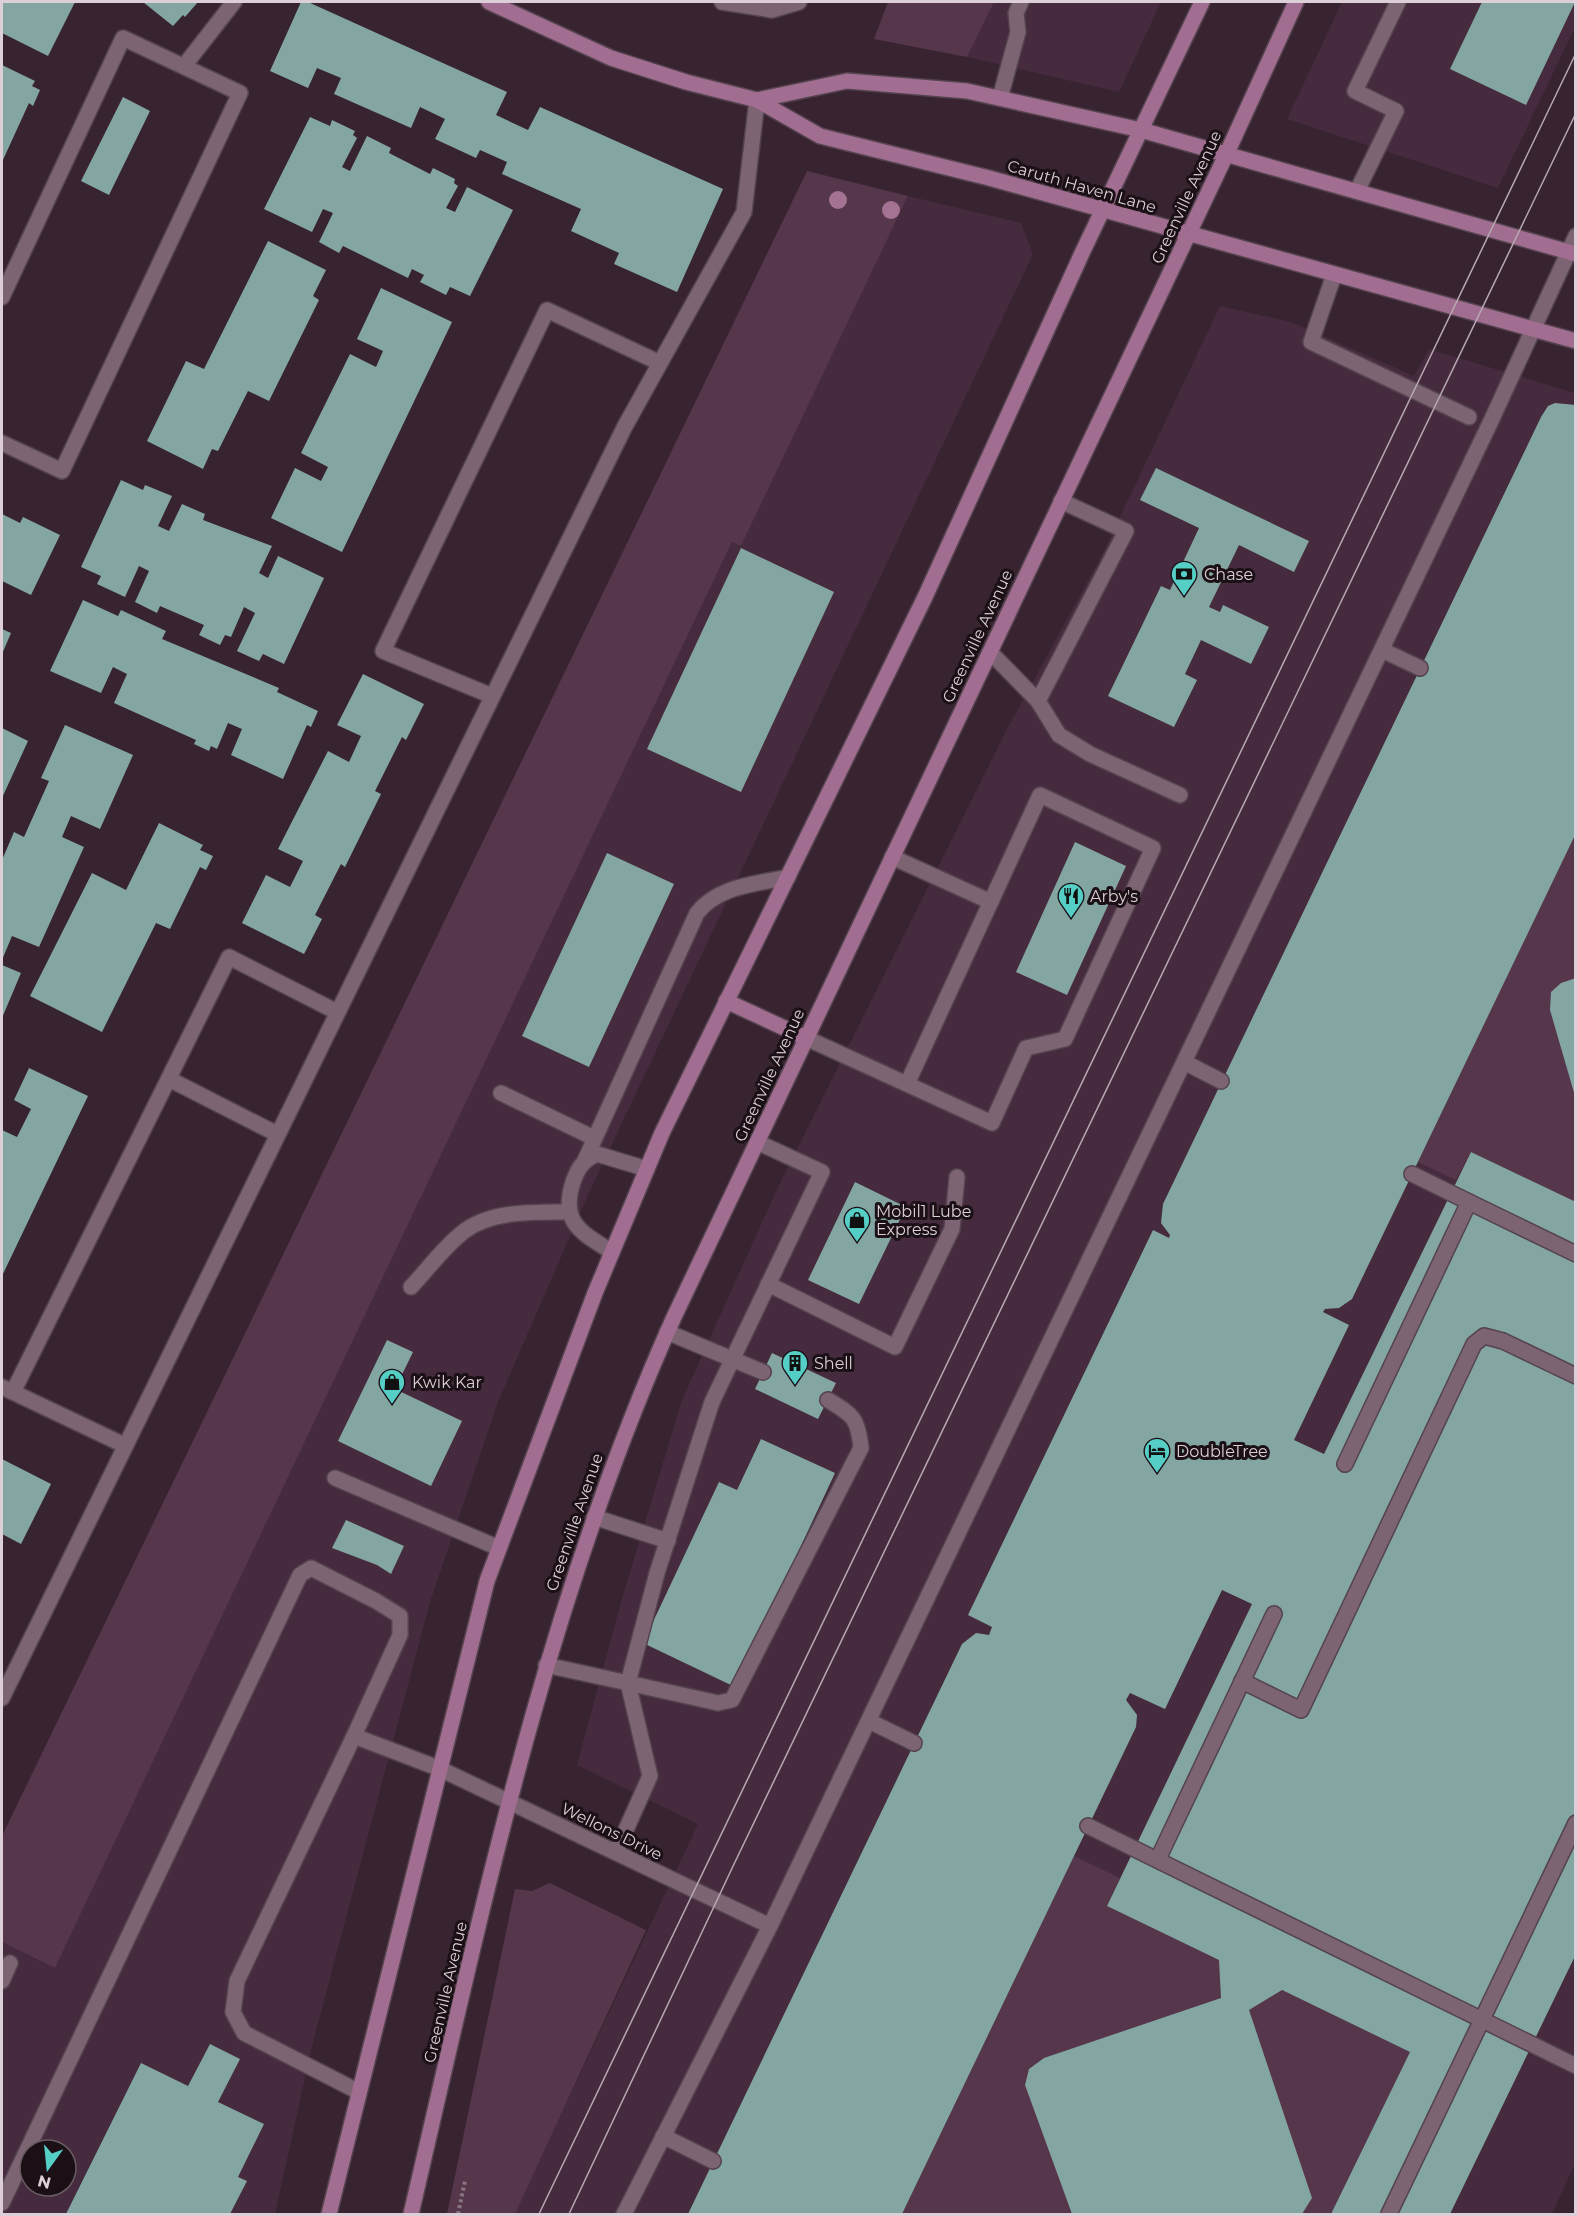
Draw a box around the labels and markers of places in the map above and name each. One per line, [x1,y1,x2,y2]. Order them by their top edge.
bank icon: Chase [1169,559,1199,597]
place label: Chase [1204,565,1253,584]
restaurant icon: Arby's [1056,881,1086,919]
place label: Arby's [1090,887,1138,906]
place label: Mobil1 Lube Express [876,1202,971,1239]
shop icon: Mobil1 Lube Express [842,1205,872,1243]
building icon: Shell [780,1348,810,1386]
place label: Shell [814,1354,853,1373]
shop icon: Kwik Kar [377,1367,407,1405]
place label: Kwik Kar [412,1373,482,1392]
hotel icon: DoubleTree [1142,1436,1172,1474]
place label: DoubleTree [1176,1442,1268,1461]

